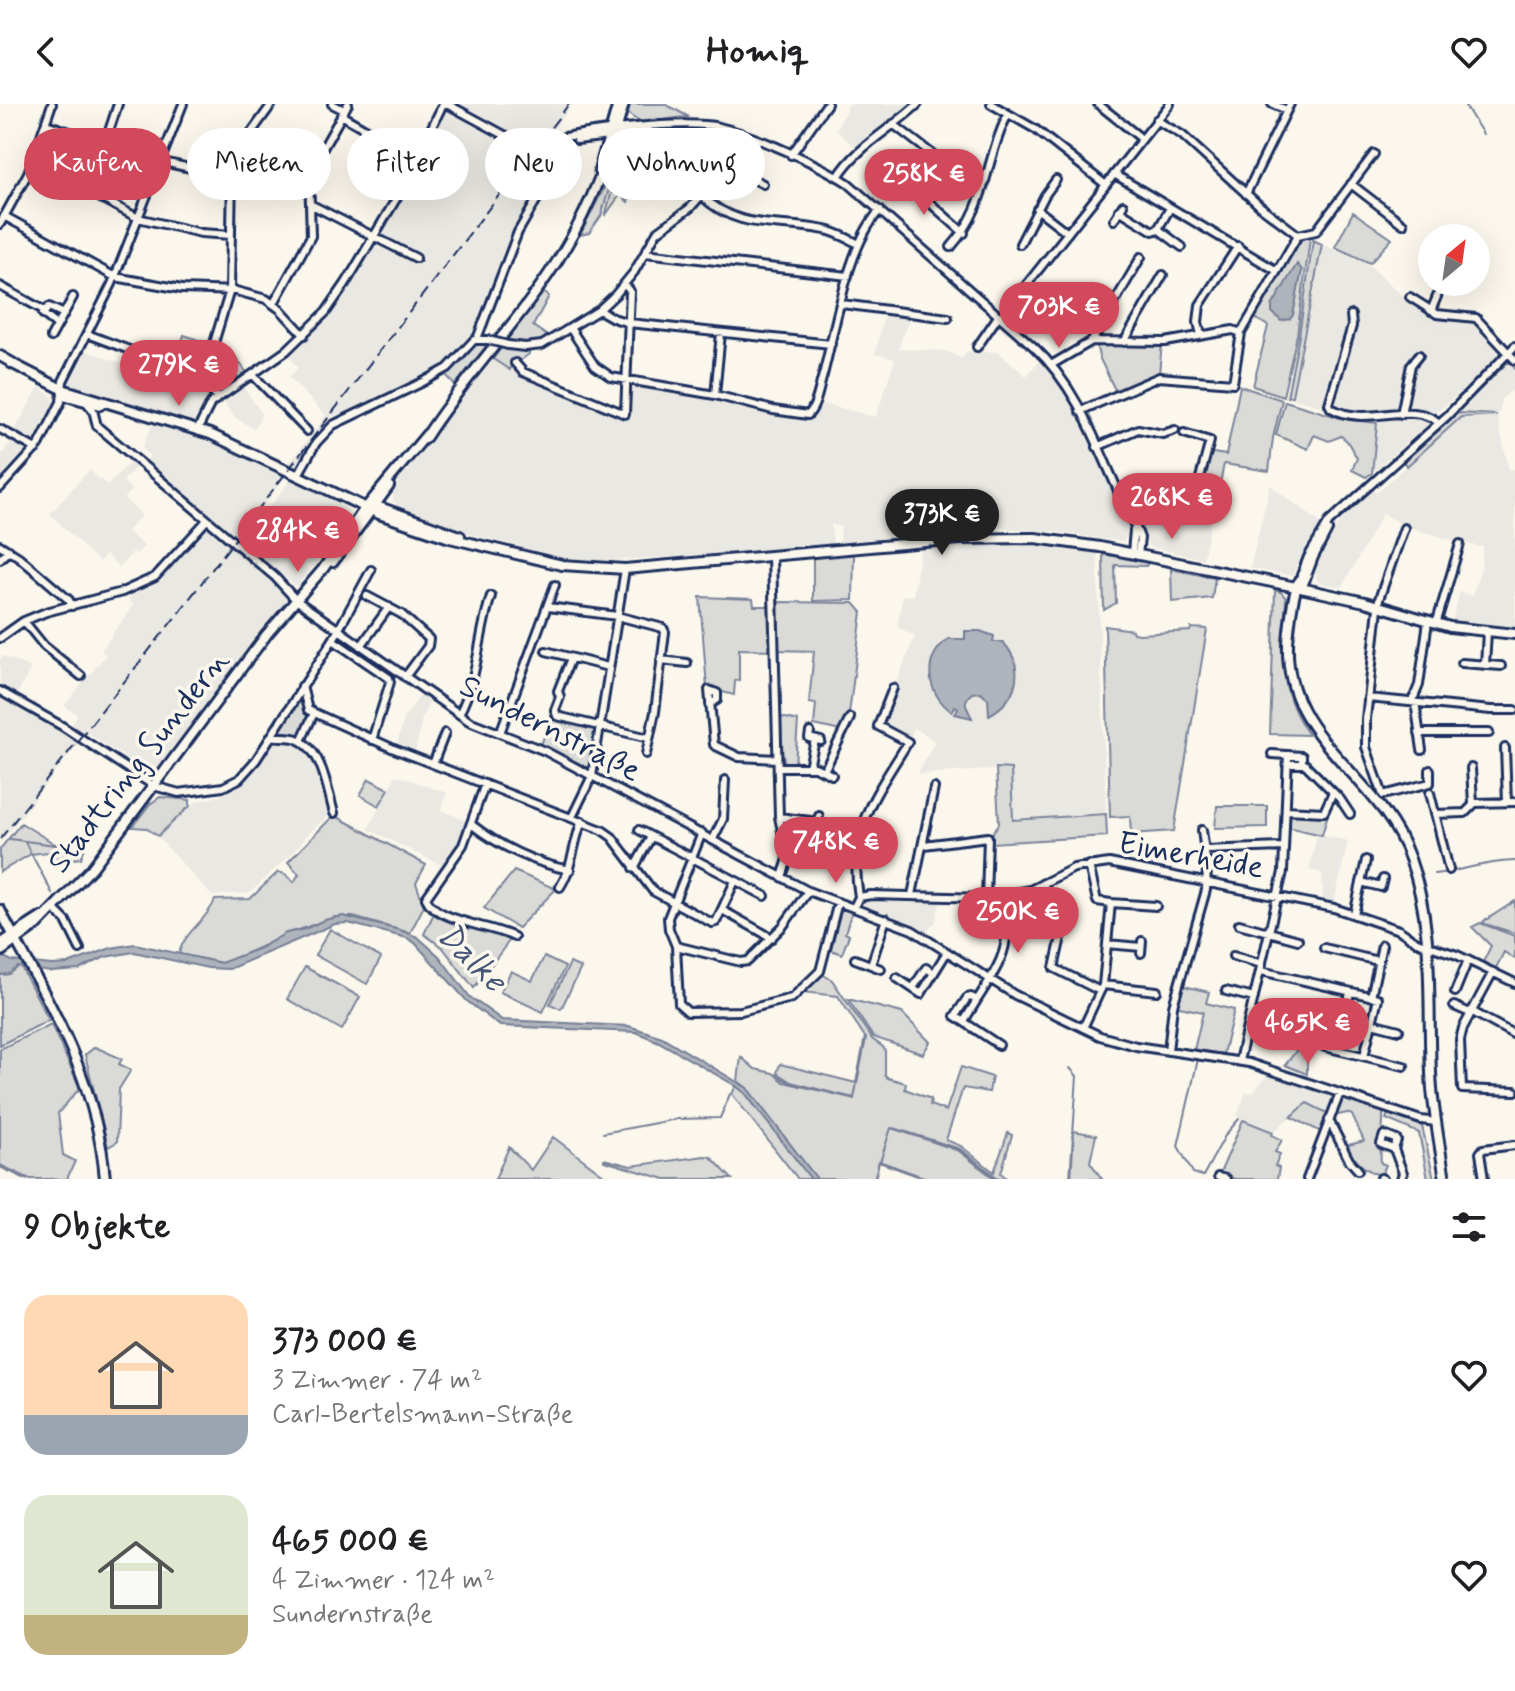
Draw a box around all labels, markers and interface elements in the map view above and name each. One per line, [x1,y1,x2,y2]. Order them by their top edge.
text: Homiq [706,29,809,76]
icon: back [24,30,68,74]
icon: heart [1447,30,1491,74]
chip: Kaufen [24,128,171,200]
chip: Mieten [187,128,331,200]
chip: Filter [347,128,469,200]
chip: Neu [485,128,582,200]
chip: Wohnung [598,128,765,200]
pin: 258K € [859,149,989,217]
text: 258K € [882,158,966,192]
north arrow [1418,224,1490,296]
map controls [1418,224,1490,296]
pin: 703K € [994,282,1124,350]
text: 703K € [1017,291,1101,325]
pin: 279K € [114,340,244,408]
text: 279K € [138,349,220,383]
pin: 268K € [1107,473,1237,541]
text: 268K € [1130,482,1214,516]
pin: 373K € [877,489,1007,557]
text: 373K € [903,498,981,532]
pin: 284K € [233,506,363,574]
text: 284K € [256,515,340,549]
street label: Stadtring Sundern [39,642,239,882]
street label: Sundernstraße [452,665,648,793]
pin: 748K € [771,817,901,885]
street label: Eimerheide [1115,823,1267,889]
text: 748K € [792,826,880,860]
pin: 250K € [953,887,1083,955]
text: 250K € [976,896,1060,930]
water label: Dalke [426,913,517,1004]
pin: 465K € [1243,998,1373,1066]
text: 465K € [1265,1007,1351,1041]
text: 9 Objekte [24,1205,170,1250]
icon: filters [1447,1205,1491,1249]
text: 373 000 € [272,1319,418,1364]
icon: home [88,1327,184,1423]
icon: heart [1447,1353,1491,1397]
text: 3 Zimmer · 74 m² [272,1364,482,1398]
text: Carl-Bertelsmann-Straße [272,1398,573,1432]
text: 465 000 € [272,1519,429,1564]
icon: home [88,1527,184,1623]
icon: heart [1447,1553,1491,1597]
text: 4 Zimmer · 124 m² [272,1564,495,1598]
text: Sundernstraße [272,1598,433,1632]

